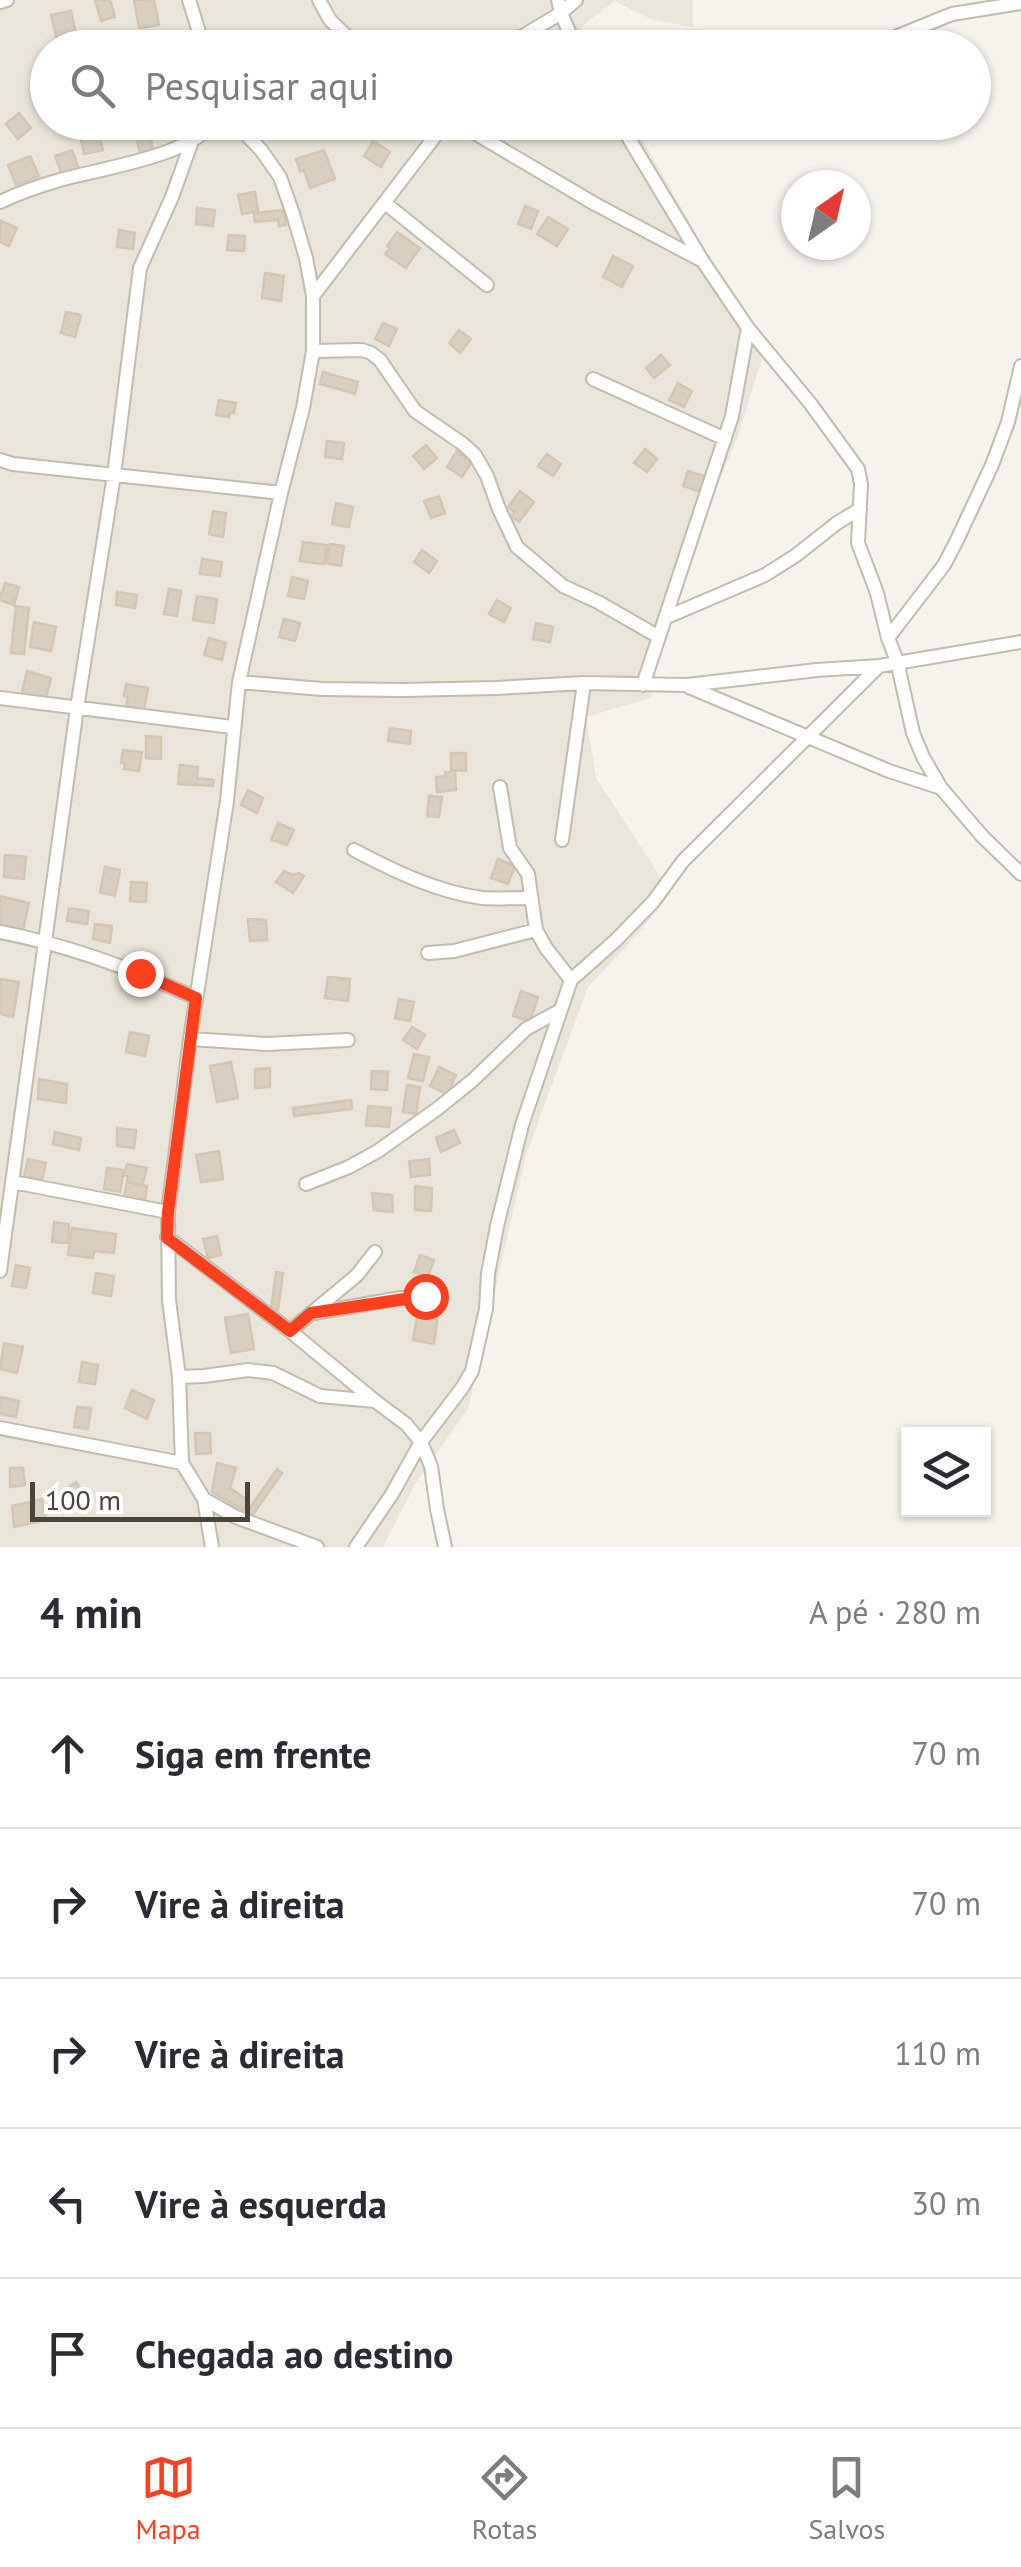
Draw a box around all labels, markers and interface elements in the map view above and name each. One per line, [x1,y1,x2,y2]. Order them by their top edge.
search box [30,30,991,140]
icon: search [65,58,120,113]
text: Pesquisar aqui [145,61,379,110]
north arrow [781,170,871,260]
route end [118,951,164,997]
route start [403,1274,449,1320]
map controls [901,1427,991,1517]
button: layers [901,1427,991,1517]
scale bar [30,1477,250,1522]
text: 100 m [45,1481,121,1518]
text: 4 min [40,1585,142,1640]
text: A pé · 280 m [809,1591,981,1633]
icon: ahead [40,1726,95,1781]
text: Siga em frente [135,1729,372,1778]
text: 70 m [912,1732,981,1774]
icon: right [40,1876,95,1931]
text: Vire à direita [135,1879,345,1928]
text: 70 m [912,1882,981,1924]
icon: right [40,2026,95,2081]
text: Vire à direita [135,2029,345,2078]
text: 110 m [894,2032,981,2074]
icon: left [40,2176,95,2231]
text: Vire à esquerda [135,2179,387,2228]
text: 30 m [912,2182,981,2224]
icon: arrive [40,2326,95,2381]
text: Chegada ao destino [135,2329,454,2378]
tab: Mapa [136,2450,201,2547]
tab: Rotas [472,2450,537,2547]
tab: Salvos [808,2450,885,2547]

